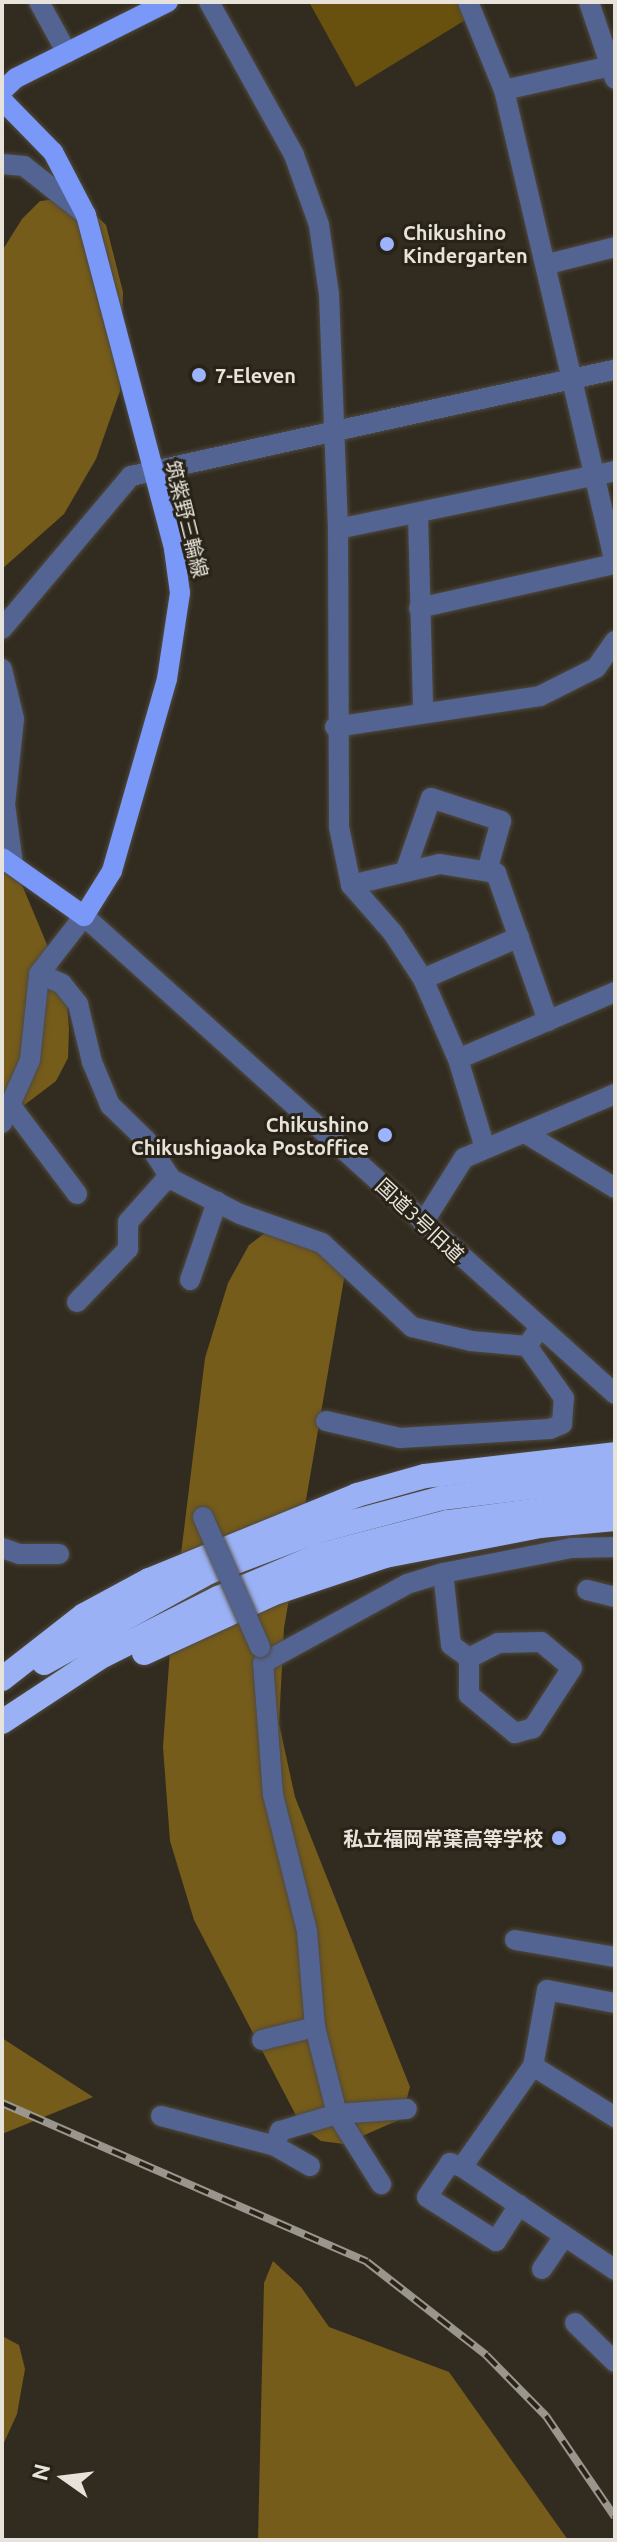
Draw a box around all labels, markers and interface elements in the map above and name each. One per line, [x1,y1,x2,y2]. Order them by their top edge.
place label: Chikushino Kindergarten [403,220,528,267]
marker: Chikushino Kindergarten [378,235,396,253]
place label: 7-Eleven [215,363,296,387]
marker: 7-Eleven [190,366,208,384]
street label: 筑紫野三輪線 [161,458,213,580]
place label: Chikushino Chikushigaoka Postoffice [131,1112,369,1159]
marker: Chikushino Chikushigaoka Postoffice [376,1126,394,1144]
street label: 国道3号旧道 [371,1173,469,1267]
place label: 私立福岡常葉高等学校 [343,1826,543,1850]
marker: 私立福岡常葉高等学校 [550,1829,568,1847]
north arrow [24,2438,104,2518]
text: N [26,2461,54,2483]

